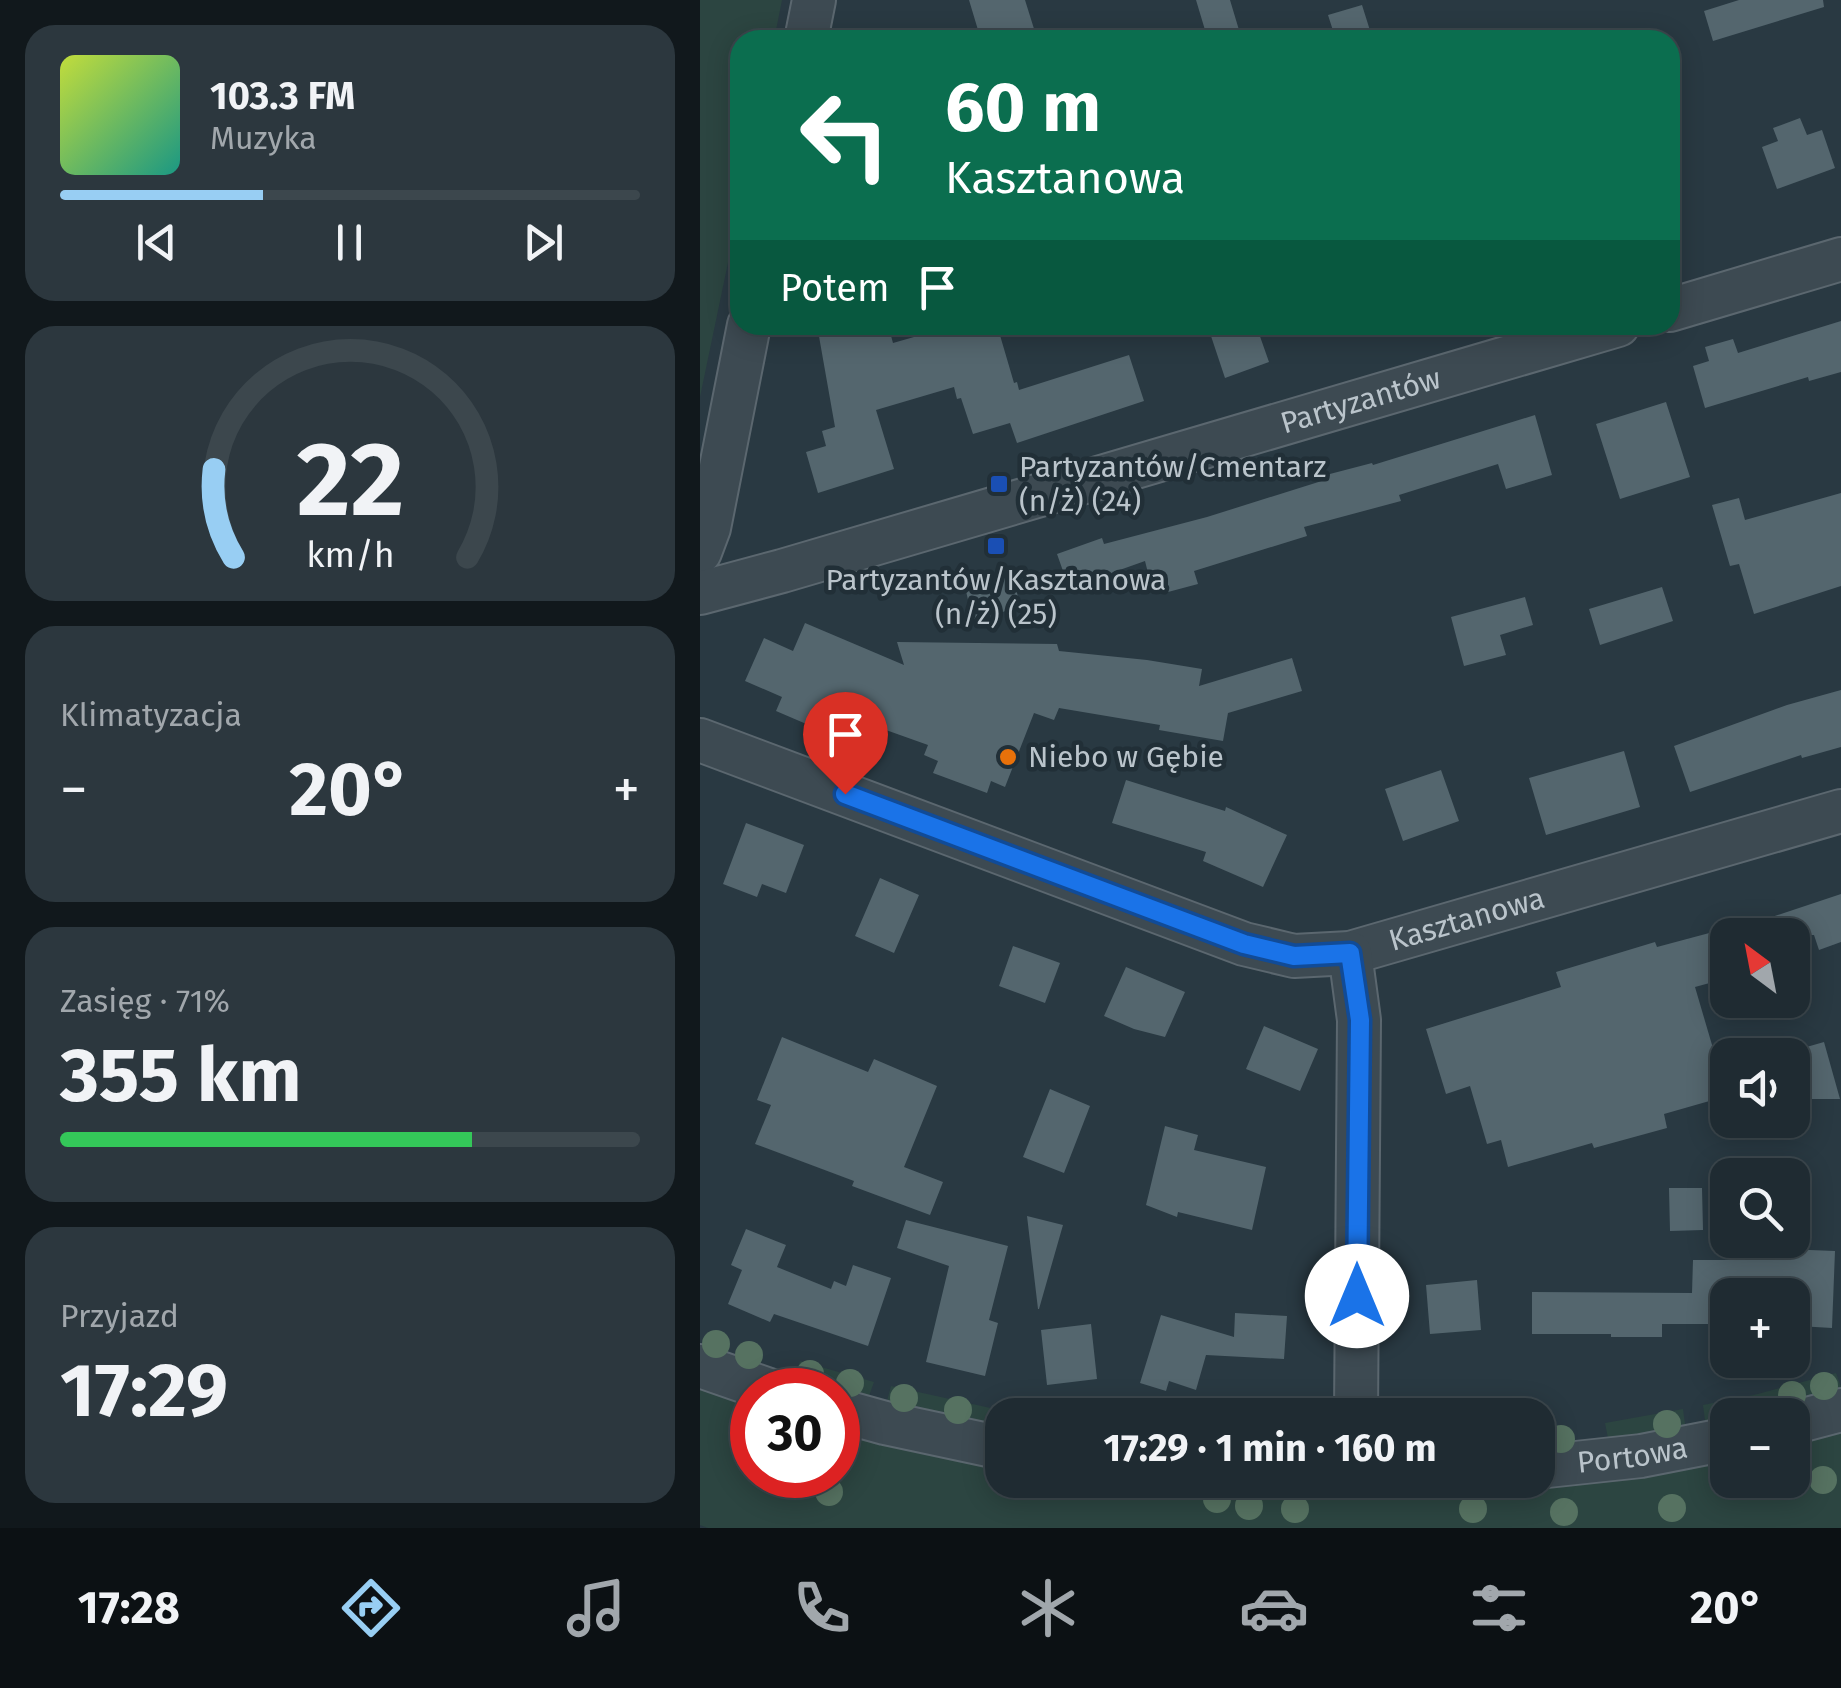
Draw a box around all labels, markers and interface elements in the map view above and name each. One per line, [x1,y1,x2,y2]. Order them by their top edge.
text: 60 m [945,66,1101,150]
icon: left [780,70,910,200]
text: 103.3 FM [210,73,355,119]
text: Muzyka [210,119,317,157]
text: Kasztanowa [945,151,1185,205]
icon: previous [129,215,184,270]
icon: pause [322,215,377,270]
icon: next [516,215,571,270]
icon: arrive [910,260,965,315]
text: Potem [780,265,890,311]
street label: Partyzantów [1276,360,1445,441]
text: 22 [296,418,404,543]
place label: Partyzantów/Cmentarz (n/ż) (24) [1019,449,1326,519]
marker: Partyzantów/Cmentarz (n/ż) (24) [988,473,1010,495]
text: km/h [306,534,394,576]
marker: Partyzantów/Kasztanowa (n/ż) (25) [985,535,1007,557]
place label: Partyzantów/Kasztanowa (n/ż) (25) [826,562,1166,632]
pin [803,692,888,795]
text: Klimatyzacja [60,696,242,734]
icon: arrive [818,707,873,762]
place label: Niebo w Gębie [1028,739,1224,775]
text: 20° [289,745,411,835]
marker: Niebo w Gębie [997,746,1019,768]
text: − [60,757,88,823]
text: + [613,757,640,823]
street label: Kasztanowa [1385,880,1549,959]
north arrow [1710,918,1810,1018]
map controls [1710,918,1810,1498]
text: Zasięg · 71% [60,982,230,1020]
text: 355 km [60,1031,302,1121]
button: sound [1710,1038,1810,1138]
button: search [1710,1158,1810,1258]
position arrow [1305,1244,1409,1348]
button: + [1710,1278,1810,1378]
text: Przyjazd [60,1297,179,1335]
text: 17:29 [60,1346,228,1436]
speed limit sign: 30 [730,1368,860,1498]
button: − [1710,1398,1810,1498]
text: 17:29 · 1 min · 160 m [1103,1425,1437,1471]
street label: Portowa [1575,1429,1691,1481]
icon: directions [336,1573,406,1643]
icon: music [561,1573,631,1643]
icon: phone [787,1573,857,1643]
icon: climate [1013,1573,1083,1643]
icon: car [1239,1573,1309,1643]
icon: filters [1464,1573,1534,1643]
text: 17:28 [78,1581,180,1635]
text: 20° [1690,1581,1763,1635]

